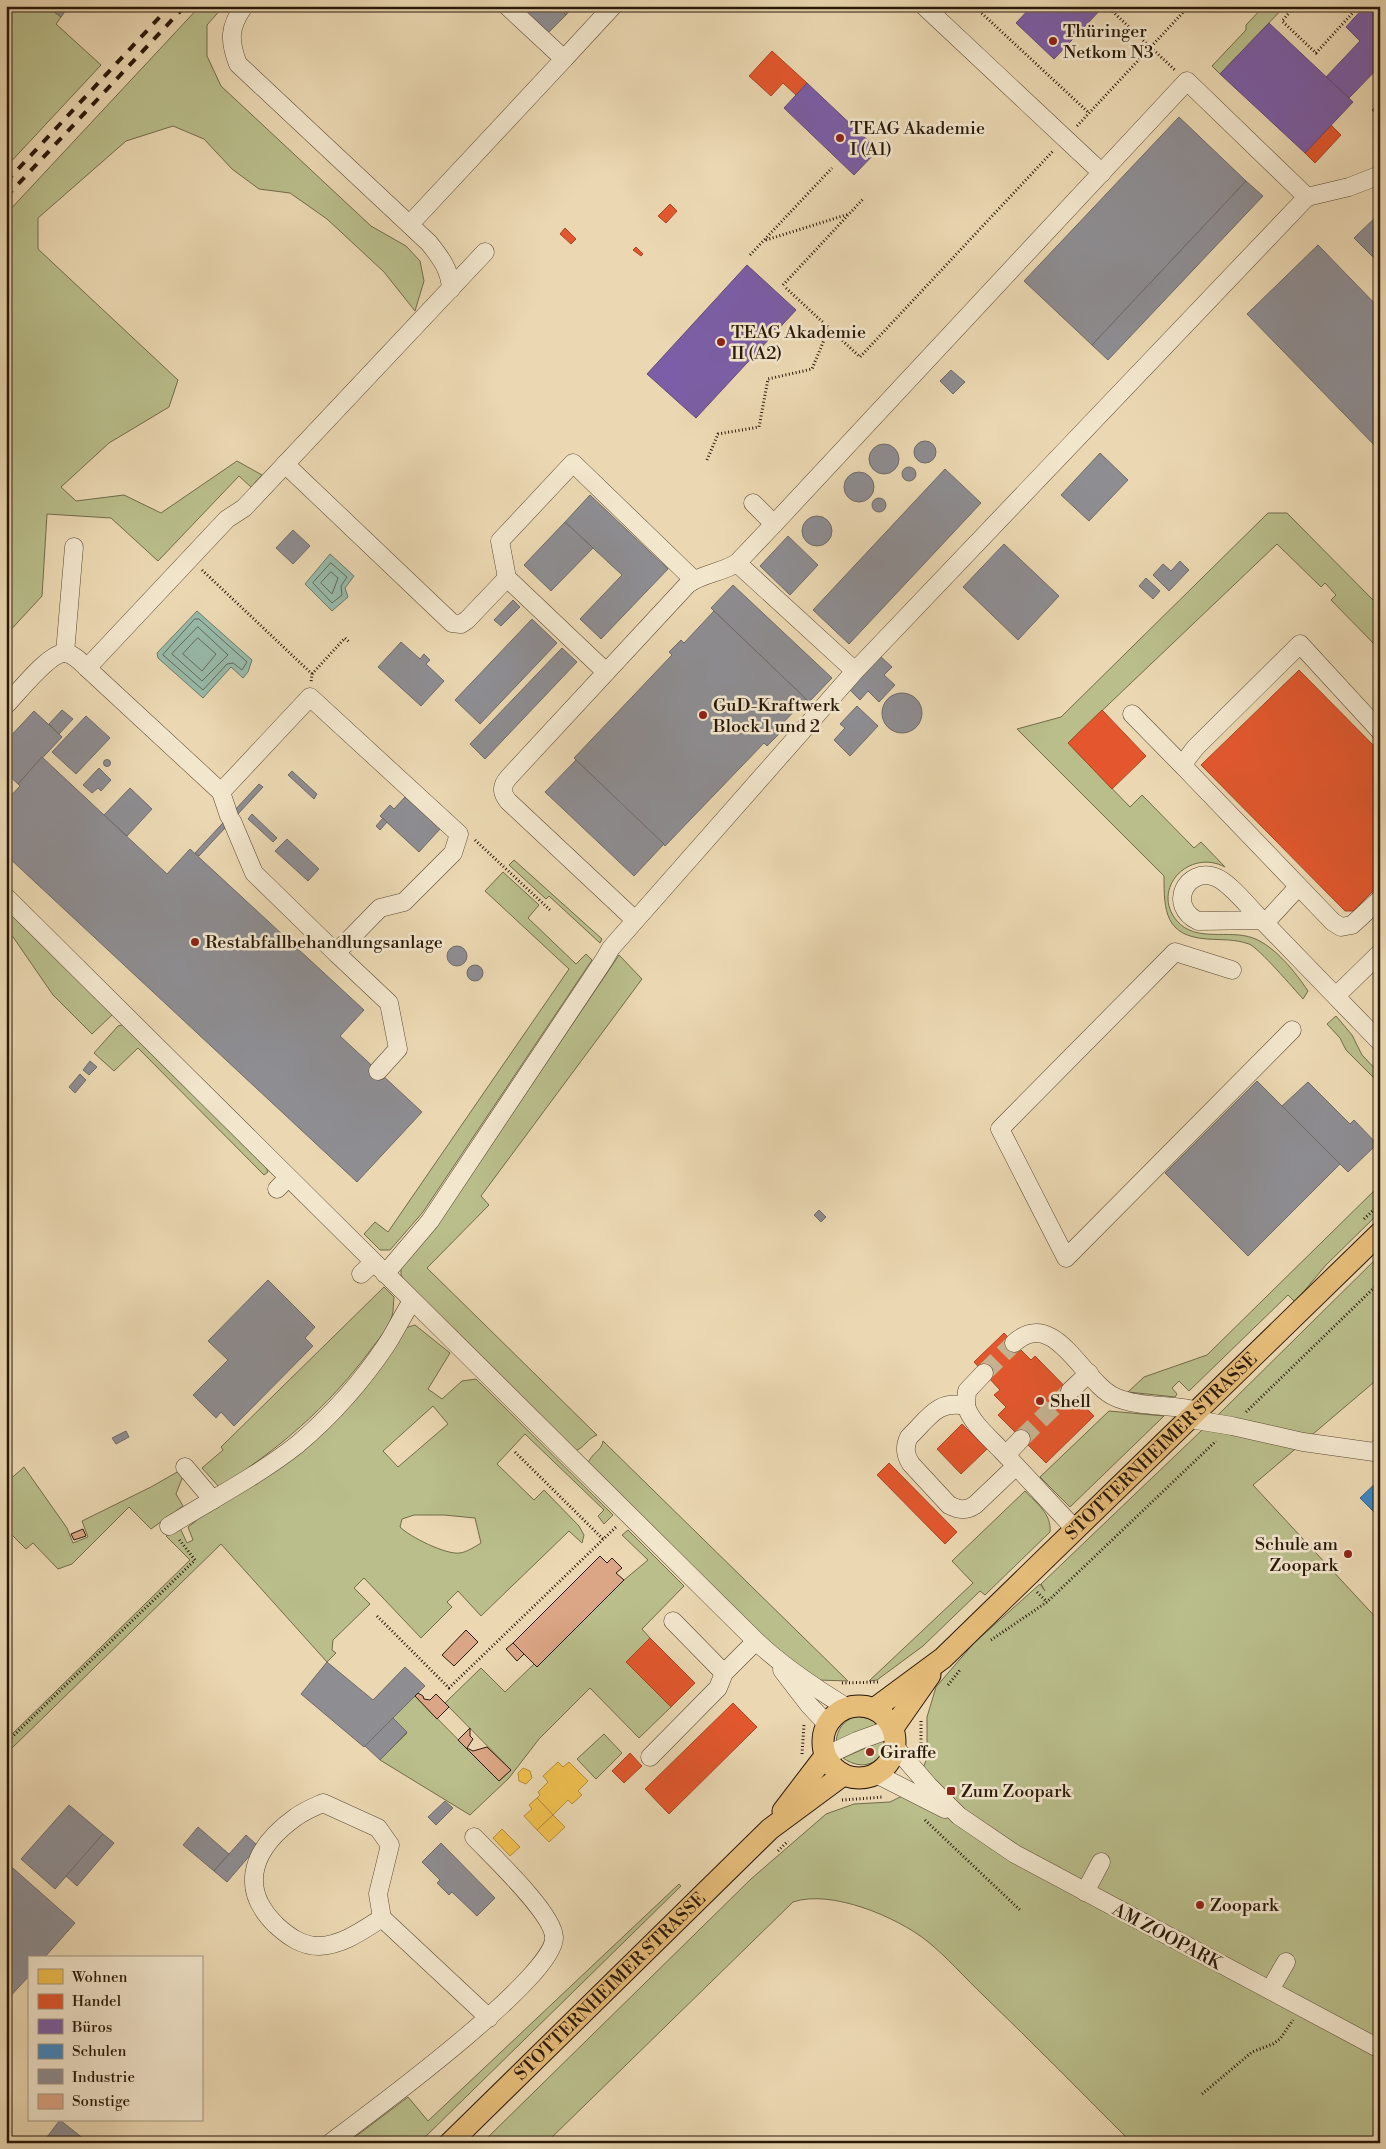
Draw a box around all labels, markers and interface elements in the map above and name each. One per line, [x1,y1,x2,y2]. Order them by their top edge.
place label: Thüringer Netkom N3 [1063,20,1154,64]
marker: Thüringer Netkom N3 [1047,35,1059,47]
place label: TEAG Akademie I (A1) [850,117,985,161]
marker: TEAG Akademie I (A1) [834,132,846,144]
place label: TEAG Akademie II (A2) [731,321,866,365]
marker: TEAG Akademie II (A2) [715,336,727,348]
place label: GuD-Kraftwerk Block 1 und 2 [712,694,841,738]
marker: GuD-Kraftwerk Block 1 und 2 [697,709,709,721]
place label: Restabfallbehandlungsanlage [205,931,443,954]
marker: Restabfallbehandlungsanlage [189,936,201,948]
street label: STOTTERNHEIMER STRASSE [1060,1348,1262,1545]
place label: Shell [1050,1390,1091,1413]
marker: Shell [1034,1395,1046,1407]
place label: Schule am Zoopark [1255,1533,1340,1577]
marker: Schule am Zoopark [1342,1548,1354,1560]
place label: Giraffe [880,1741,936,1764]
marker: Giraffe [864,1746,876,1758]
place label: Zum Zoopark [961,1780,1072,1803]
marker: Zum Zoopark [945,1785,957,1797]
street label: STOTTERNHEIMER STRASSE [510,1887,711,2086]
place label: Zoopark [1210,1894,1280,1917]
street label: AM ZOOPARK [1107,1898,1227,1976]
marker: Zoopark [1194,1899,1206,1911]
legend [28,1956,202,2122]
text: Wohnen [71,1968,127,1987]
text: Handel [72,1992,122,2011]
text: Büros [71,2018,112,2037]
text: Schulen [72,2042,127,2061]
text: Industrie [72,2068,135,2087]
text: Sonstige [72,2092,130,2111]

